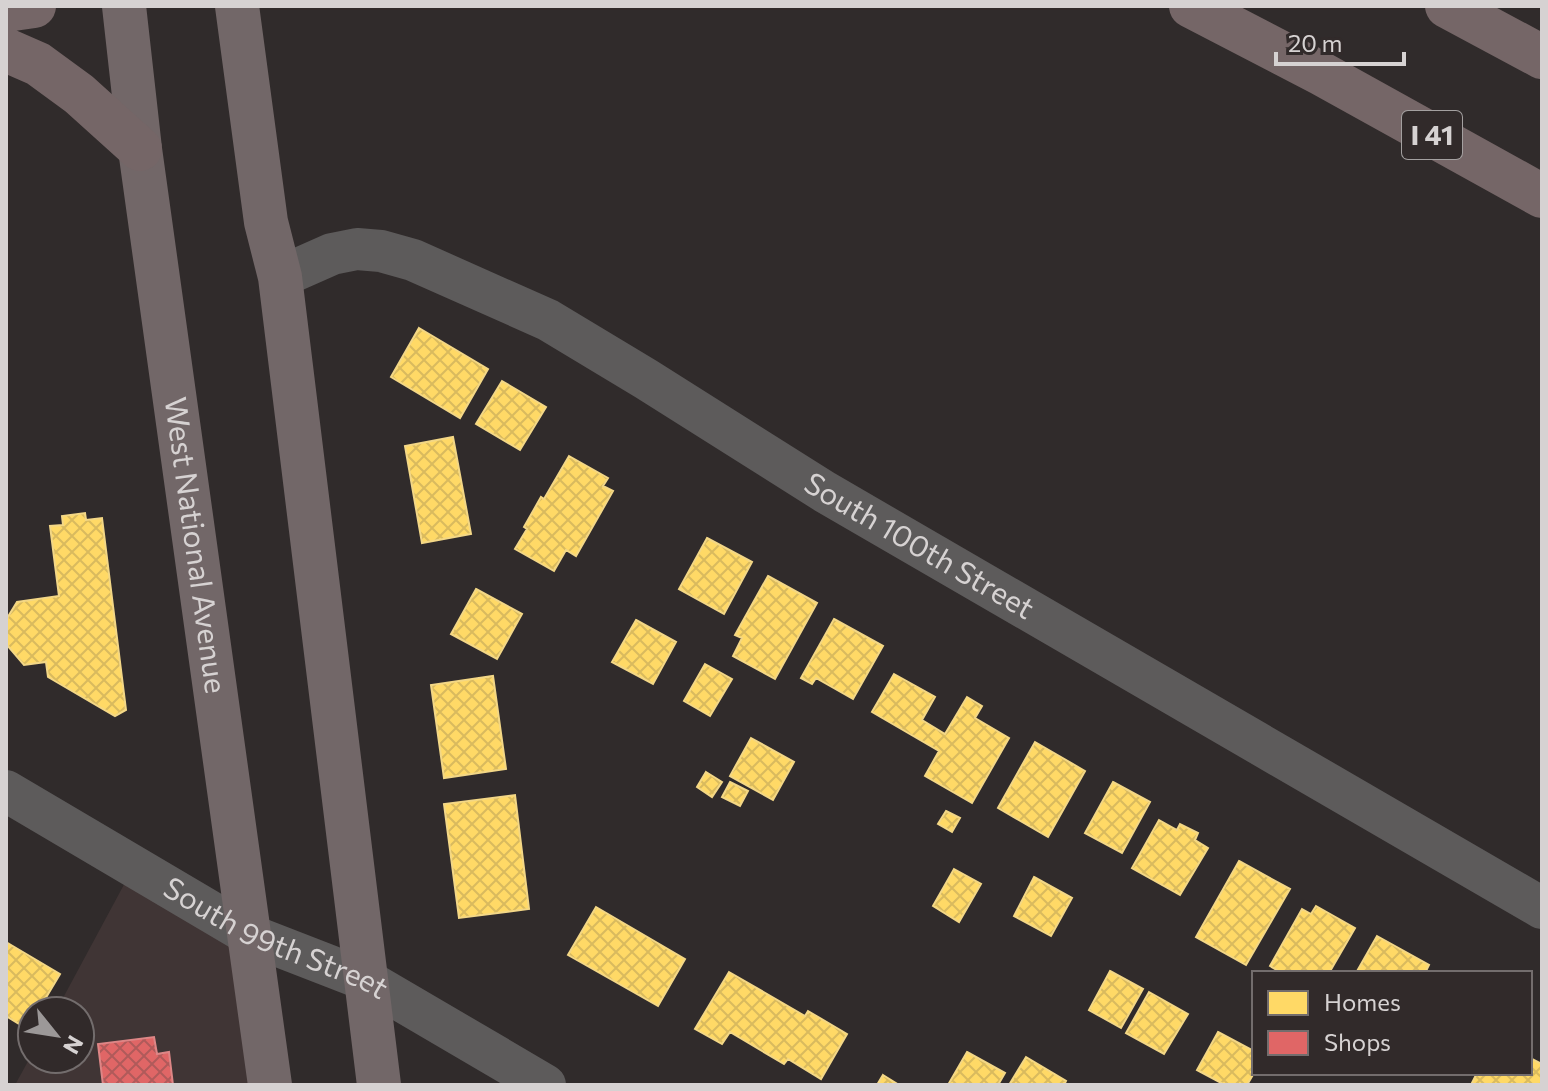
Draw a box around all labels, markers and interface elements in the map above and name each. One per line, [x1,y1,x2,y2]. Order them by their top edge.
scale bar [1276,16,1404,66]
text: 20 m [1288,28,1342,57]
road number: I 41 [1402,111,1462,159]
street label: West National Avenue [159,395,236,695]
street label: South 100th Street [798,463,1042,625]
street label: South 99th Street [158,867,396,1005]
legend [1252,971,1532,1075]
text: Homes [1324,987,1401,1016]
north arrow [16,995,96,1075]
text: Shops [1324,1027,1391,1056]
text: N [58,1031,90,1059]

